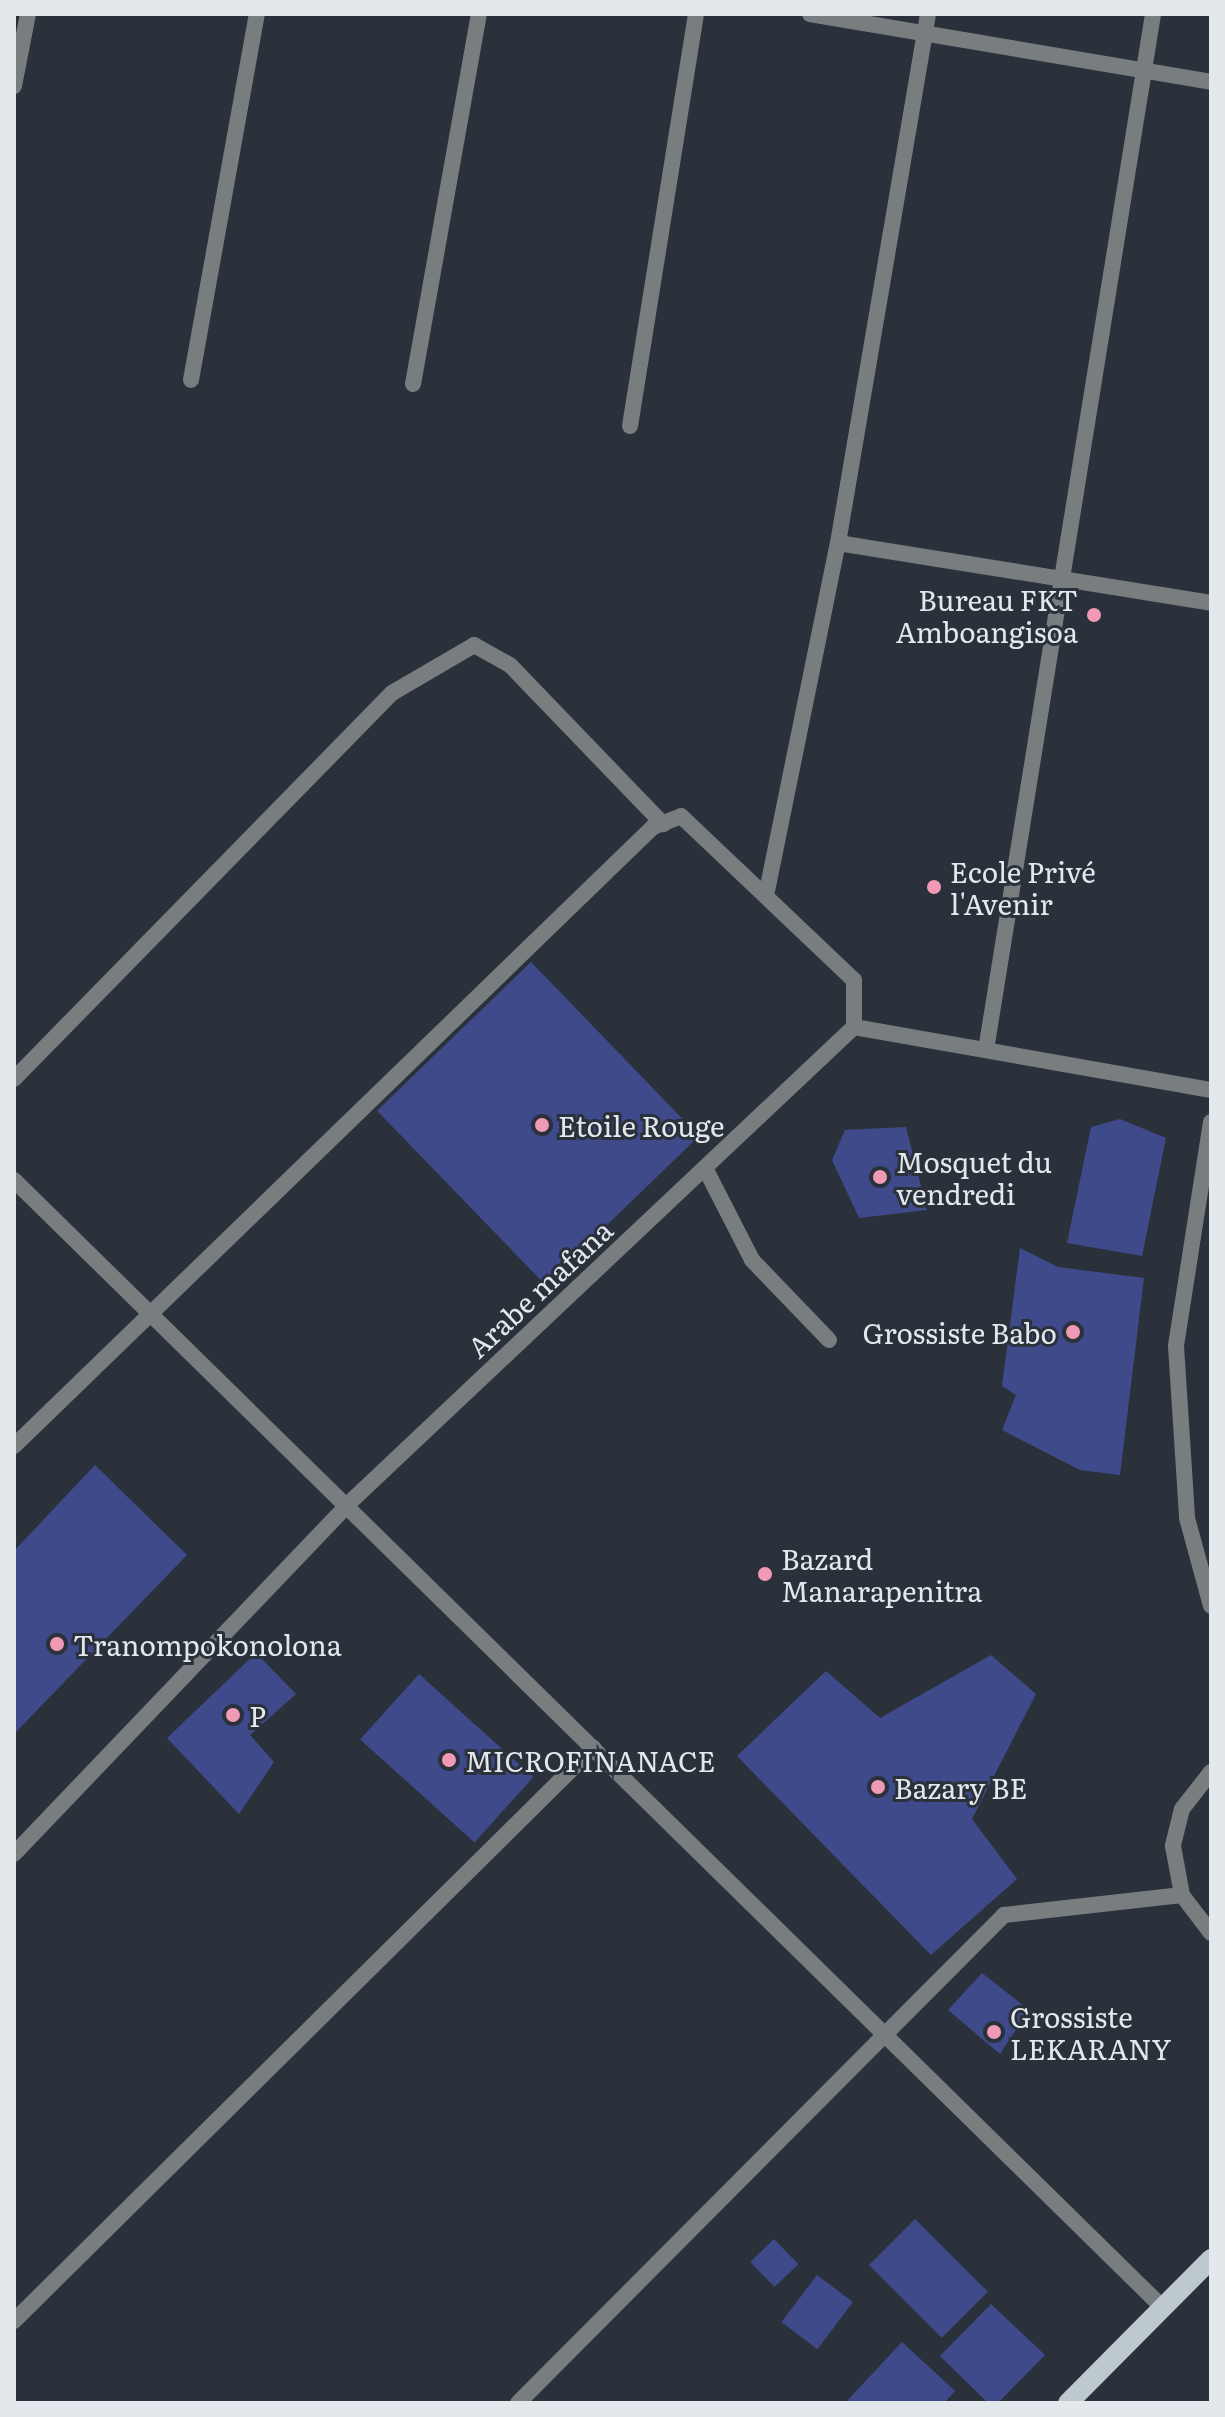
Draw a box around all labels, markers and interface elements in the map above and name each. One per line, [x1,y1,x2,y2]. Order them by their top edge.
place label: Bureau FKT Amboangisoa [896,582,1078,648]
marker: Bureau FKT Amboangisoa [1085,606,1103,624]
place label: Ecole Privé l'Avenir [950,854,1096,920]
marker: Ecole Privé l'Avenir [925,878,943,896]
place label: Etoile Rouge [558,1108,725,1142]
marker: Etoile Rouge [533,1116,551,1134]
place label: Mosquet du vendredi [896,1144,1052,1210]
marker: Mosquet du vendredi [871,1168,889,1186]
street label: Arabe mafana [460,1212,618,1364]
place label: Grossiste Babo [863,1315,1057,1349]
marker: Grossiste Babo [1064,1323,1082,1341]
place label: Bazard Manarapenitra [781,1541,982,1607]
marker: Bazard Manarapenitra [756,1565,774,1583]
place label: Tranompokonolona [73,1627,342,1661]
marker: Tranompokonolona [48,1635,66,1653]
place label: P [249,1698,266,1732]
marker: P [224,1706,242,1724]
place label: MICROFINANACE [465,1743,715,1777]
marker: MICROFINANACE [440,1751,458,1769]
place label: Bazary BE [894,1770,1027,1804]
marker: Bazary BE [869,1778,887,1796]
place label: Grossiste LEKARANY [1010,1999,1172,2065]
marker: Grossiste LEKARANY [985,2023,1003,2041]

